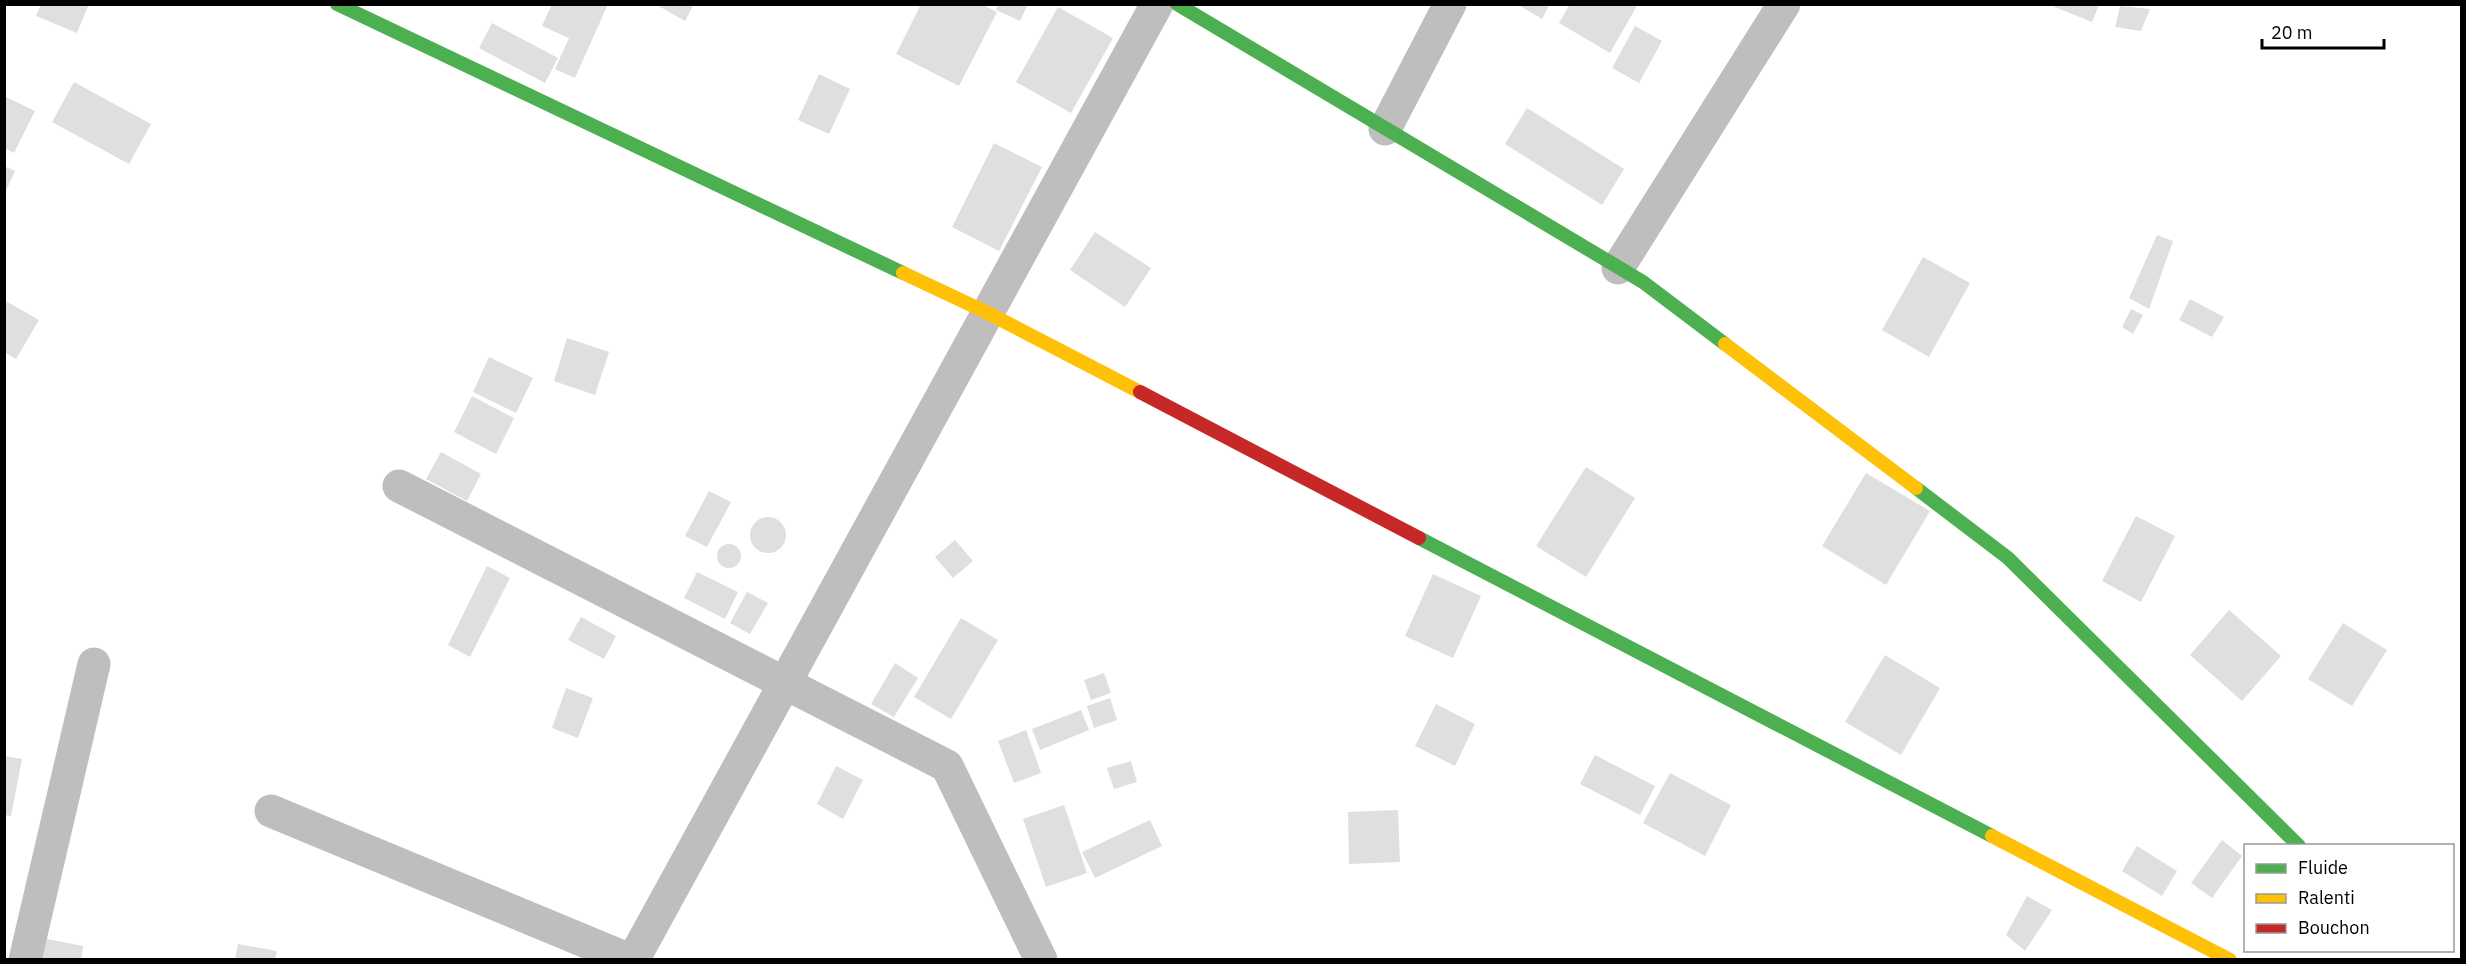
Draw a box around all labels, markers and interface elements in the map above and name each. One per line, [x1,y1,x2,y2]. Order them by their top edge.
scale bar [2262,12,2384,50]
text: 20 m [2271,21,2313,44]
legend [2244,844,2454,952]
text: Fluide [2298,856,2348,879]
text: Ralenti [2298,886,2355,909]
text: Bouchon [2298,916,2370,939]

